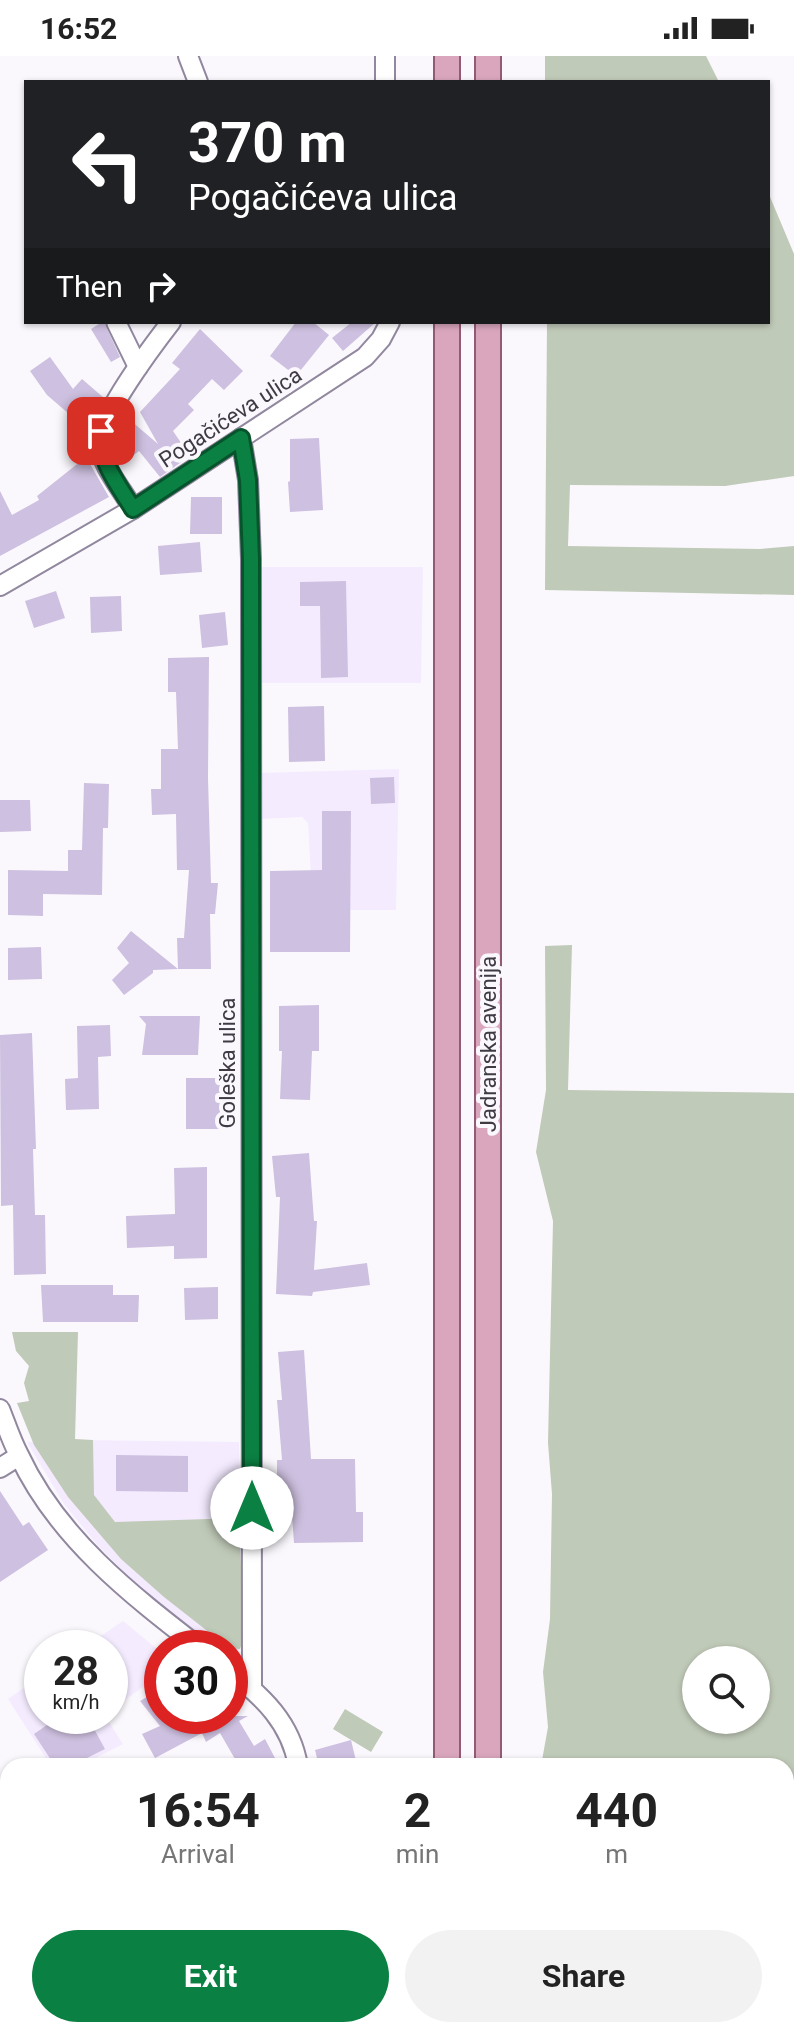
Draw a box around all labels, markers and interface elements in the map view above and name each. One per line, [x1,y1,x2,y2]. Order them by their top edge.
text: 16:52 [40,11,117,46]
text: 370 m [188,110,347,176]
icon: left [56,112,160,216]
text: Pogačićeva ulica [188,177,458,219]
icon: right [139,264,183,308]
text: Then [56,269,123,304]
street label: Pogačićeva ulica [154,362,306,473]
pin [67,397,135,465]
icon: arrive [79,409,123,453]
street label: Jadranska avenija [476,956,501,1132]
street label: Goleška ulica [215,998,240,1128]
position arrow [210,1466,294,1550]
speed limit sign: 30 [144,1630,248,1734]
map controls [682,1646,770,1734]
button: search [682,1646,770,1734]
text: 28 [53,1648,99,1695]
text: km/h [53,1690,99,1714]
text: 16:54 [136,1782,260,1839]
text: 2 [404,1782,431,1839]
text: 440 [575,1782,658,1839]
text: Arrival [161,1839,235,1869]
text: min [396,1839,439,1869]
text: m [605,1839,628,1869]
button: Exit [32,1930,389,2022]
button: Share [405,1930,762,2022]

